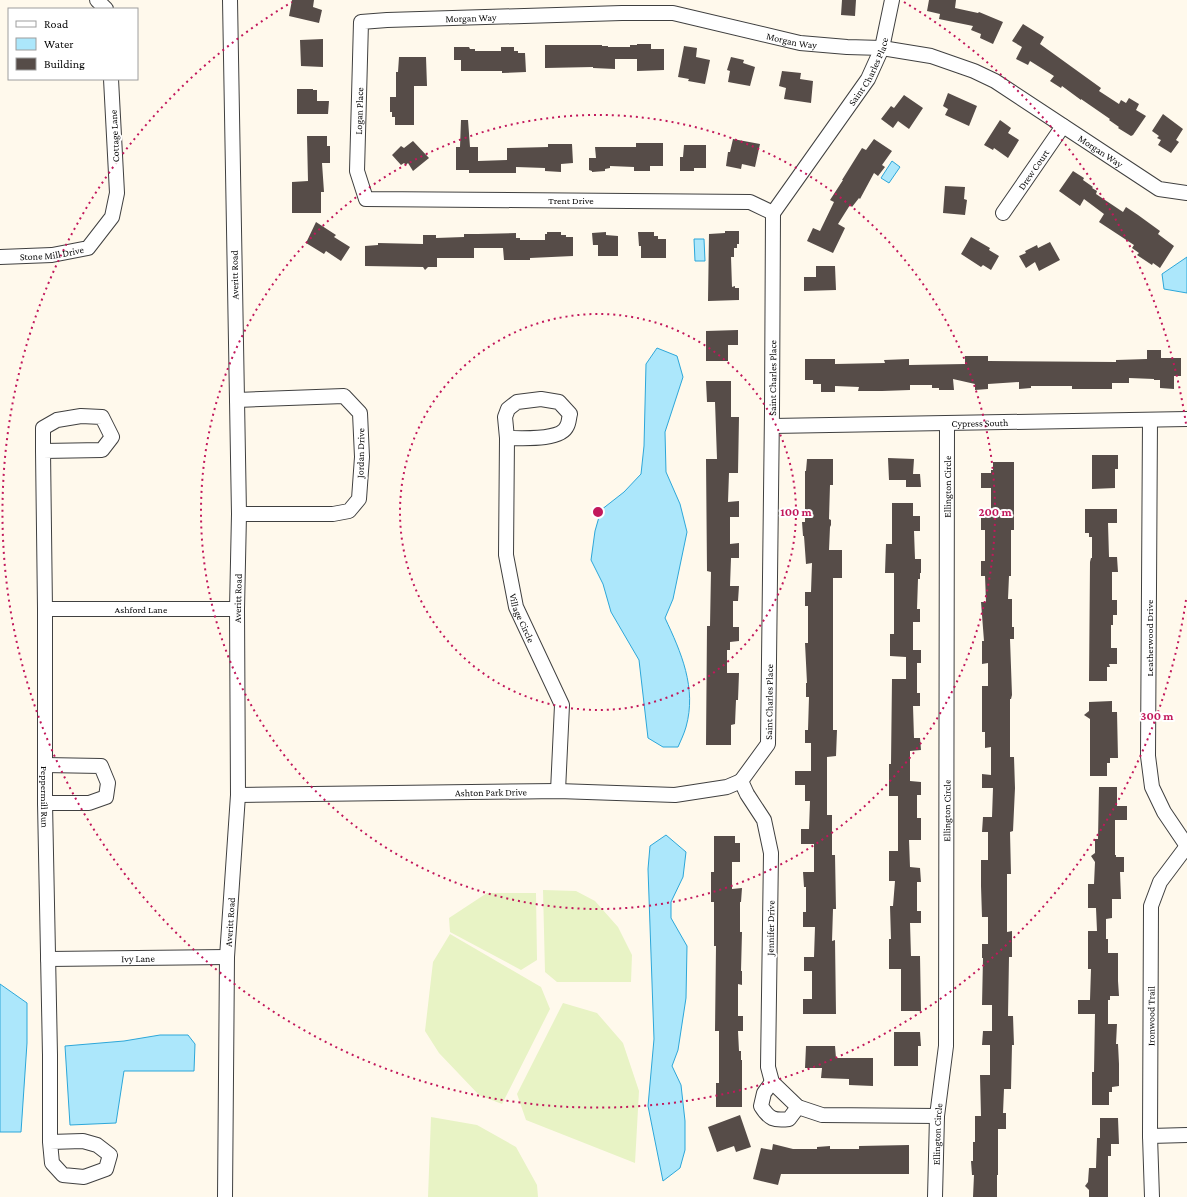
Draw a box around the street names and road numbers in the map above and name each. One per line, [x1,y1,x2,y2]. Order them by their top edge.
street label: Morgan Way [445,12,497,24]
street label: Morgan Way [765,30,818,50]
street label: Saint Charles Place [846,36,890,108]
street label: Logan Place [353,86,365,135]
street label: Cottage Lane [108,109,121,162]
street label: Morgan Way [1076,132,1125,170]
street label: Drew Court [1016,147,1052,192]
street label: Trent Drive [548,195,594,206]
street label: Stone Mill Drive [20,244,85,262]
street label: Averitt Road [229,250,240,300]
street label: Saint Charles Place [767,339,778,416]
street label: Cypress South [951,417,1009,429]
street label: Jordan Drive [355,427,366,479]
street label: Ellington Circle [942,455,953,518]
street label: Averitt Road [232,573,244,623]
street label: Village Circle [507,592,537,645]
street label: Leatherwood Drive [1144,599,1155,676]
street label: Ashford Lane [115,604,168,615]
street label: Saint Charles Place [763,663,775,740]
street label: Peppermill Run [39,766,50,828]
street label: Ellington Circle [941,779,952,842]
street label: Ashton Park Drive [455,786,528,798]
street label: Averitt Road [223,896,237,947]
street label: Jennifer Drive [765,900,776,957]
street label: Ivy Lane [121,953,155,964]
street label: Ironwood Trail [1145,986,1157,1046]
street label: Ellington Circle [931,1102,945,1165]

